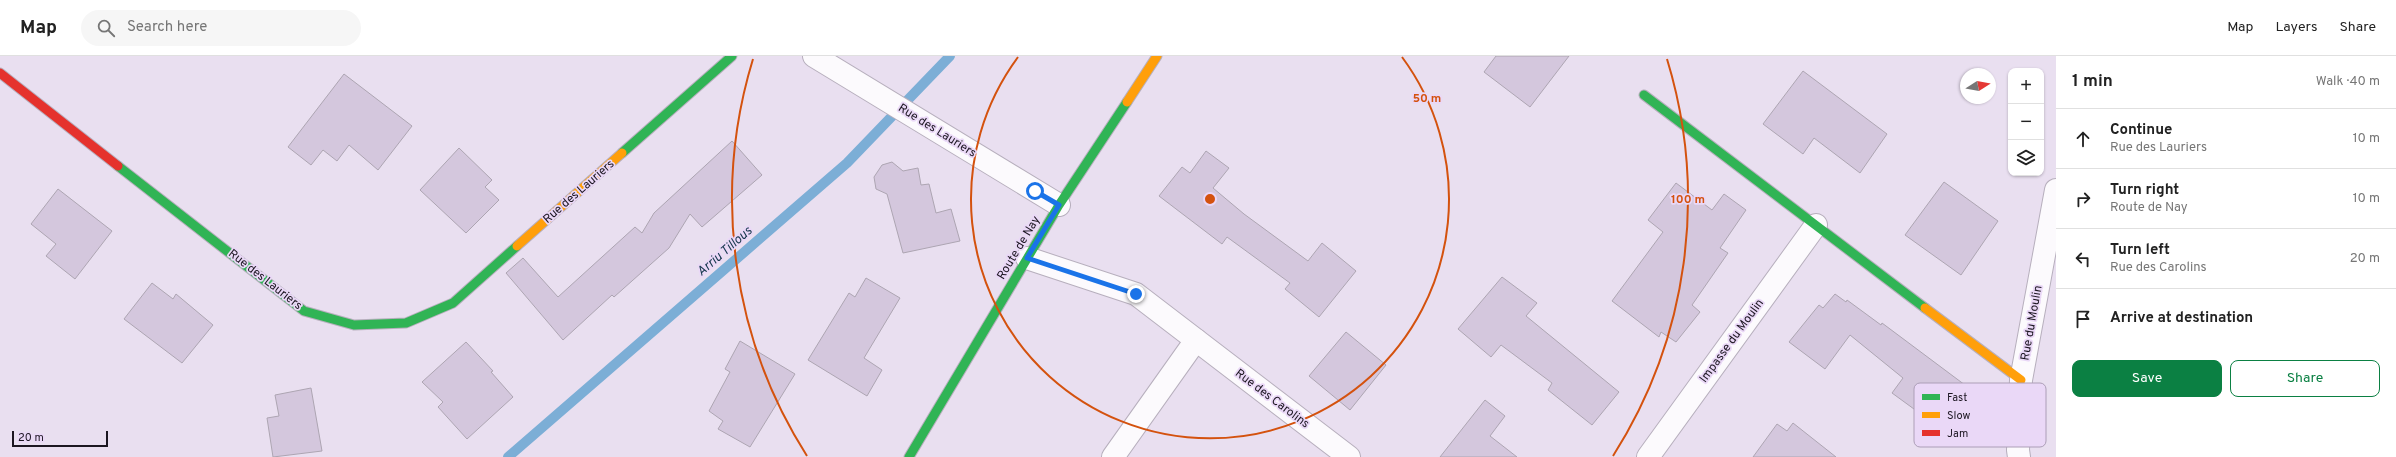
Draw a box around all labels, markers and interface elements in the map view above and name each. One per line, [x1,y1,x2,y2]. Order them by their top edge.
search box [81,10,361,46]
text: Map [20,16,57,40]
icon: search [95,17,117,39]
text: Search here [127,18,207,37]
text: Map [2227,19,2253,36]
text: Layers [2275,19,2317,36]
text: Share [2339,19,2376,36]
north arrow [1960,68,1996,104]
map controls [2008,68,2044,176]
button: + [2008,68,2044,104]
text: 1 min [2072,71,2113,93]
text: Walk · 40 m [2316,74,2380,90]
text: 50 m [1413,91,1441,107]
street label: Rue des Lauriers [895,100,979,162]
button: − [2008,104,2044,140]
text: Continue [2110,121,2172,140]
icon: ahead [2072,128,2094,150]
text: 10 m [2353,131,2380,147]
button: layers [2008,140,2044,176]
text: Rue des Lauriers [2110,140,2207,156]
street label: Rue des Lauriers [540,157,618,227]
text: Turn right [2110,181,2179,200]
route start [1026,182,1044,200]
icon: right [2072,188,2094,210]
text: 10 m [2353,191,2380,207]
centre of rings [1203,192,1217,206]
text: 100 m [1671,192,1705,208]
text: Route de Nay [2110,200,2188,216]
street label: Route de Nay [994,213,1044,283]
water label: Arriu Tillous [694,224,756,280]
text: Turn left [2110,241,2170,260]
street label: Rue des Lauriers [225,246,305,314]
icon: left [2072,248,2094,270]
text: 20 m [2350,251,2380,267]
text: Rue des Carolins [2110,260,2207,276]
street label: Rue du Moulin [2018,284,2046,362]
route end [1127,285,1145,303]
street label: Impasse du Moulin [1696,296,1768,386]
icon: arrive [2072,308,2094,330]
text: Arrive at destination [2110,309,2253,328]
button: Save [2072,360,2222,397]
button: Share [2230,360,2380,397]
street label: Rue des Carolins [1232,366,1312,432]
legend [1914,383,2046,447]
text: Fast [1947,391,1967,405]
text: Slow [1947,409,1970,423]
text: Jam [1947,427,1968,441]
scale bar [12,429,108,448]
text: 20 m [18,431,44,445]

